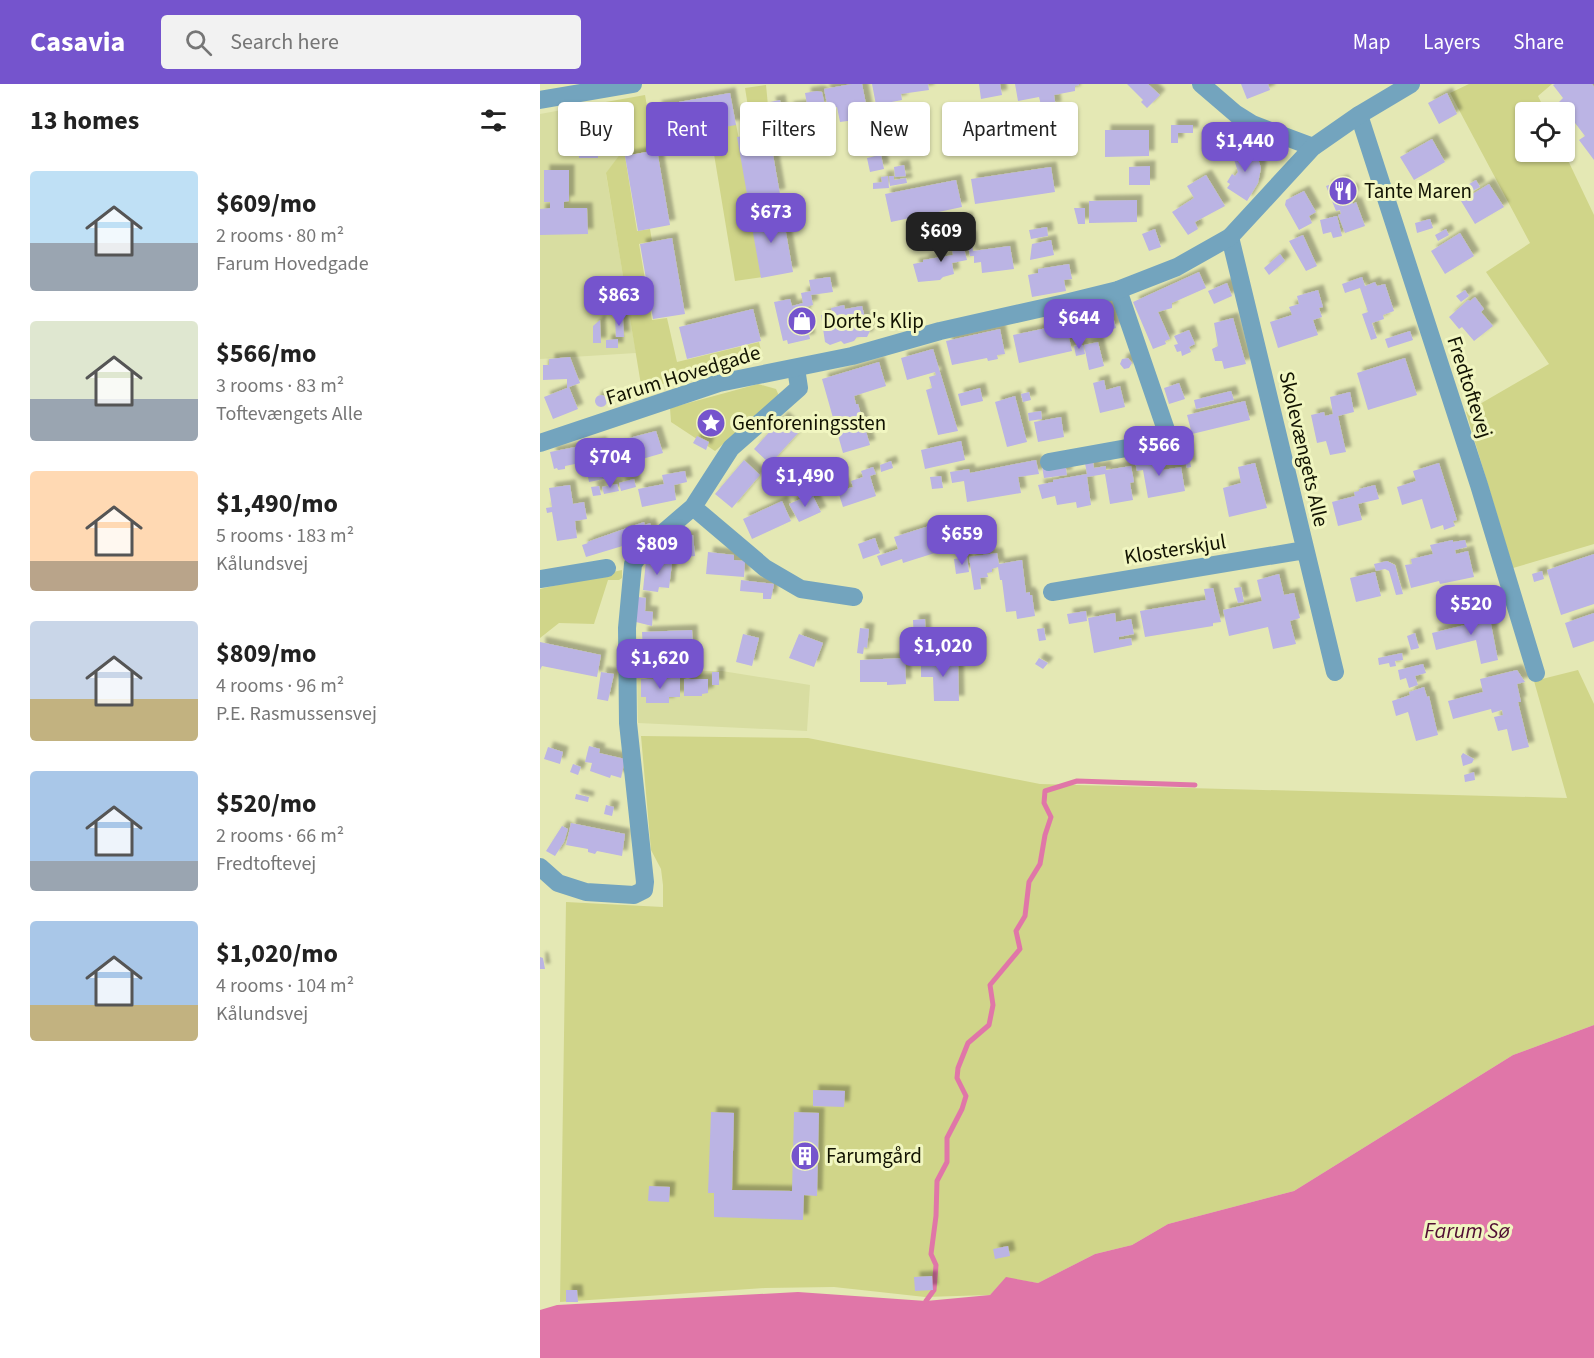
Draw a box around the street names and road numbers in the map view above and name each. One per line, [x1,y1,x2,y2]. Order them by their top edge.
street label: Fredtoftevej [1439,332,1501,442]
street label: Farum Hovedgade [602,337,764,413]
street label: Skolevængets Alle [1272,368,1336,530]
street label: Klosterskjul [1122,526,1228,572]

